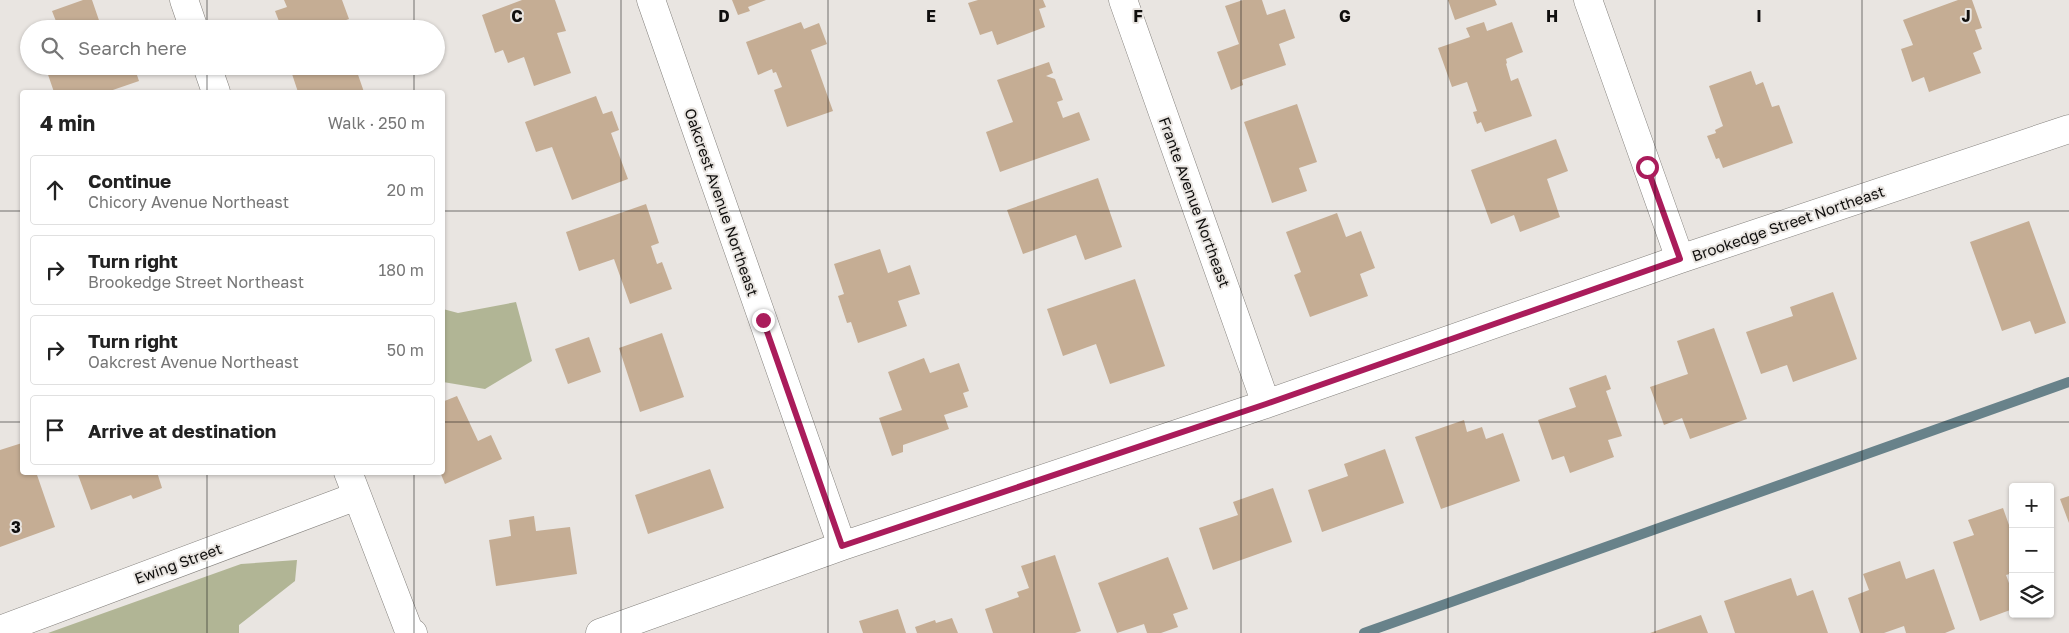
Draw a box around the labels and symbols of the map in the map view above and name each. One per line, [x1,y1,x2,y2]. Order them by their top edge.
text: C [511,6,523,26]
text: D [718,6,730,26]
text: E [926,6,936,26]
text: F [1133,6,1143,26]
text: G [1339,6,1351,26]
text: H [1546,6,1558,26]
text: I [1756,6,1762,26]
text: J [1961,6,1971,26]
street label: Oakcrest Avenue Northeast [681,106,763,298]
street label: Frante Avenue Northeast [1156,114,1234,290]
route start [1636,156,1659,179]
street label: Brookedge Street Northeast [1689,182,1887,264]
route end [752,309,775,332]
text: 3 [11,517,21,537]
street label: Ewing Street [132,539,224,587]

